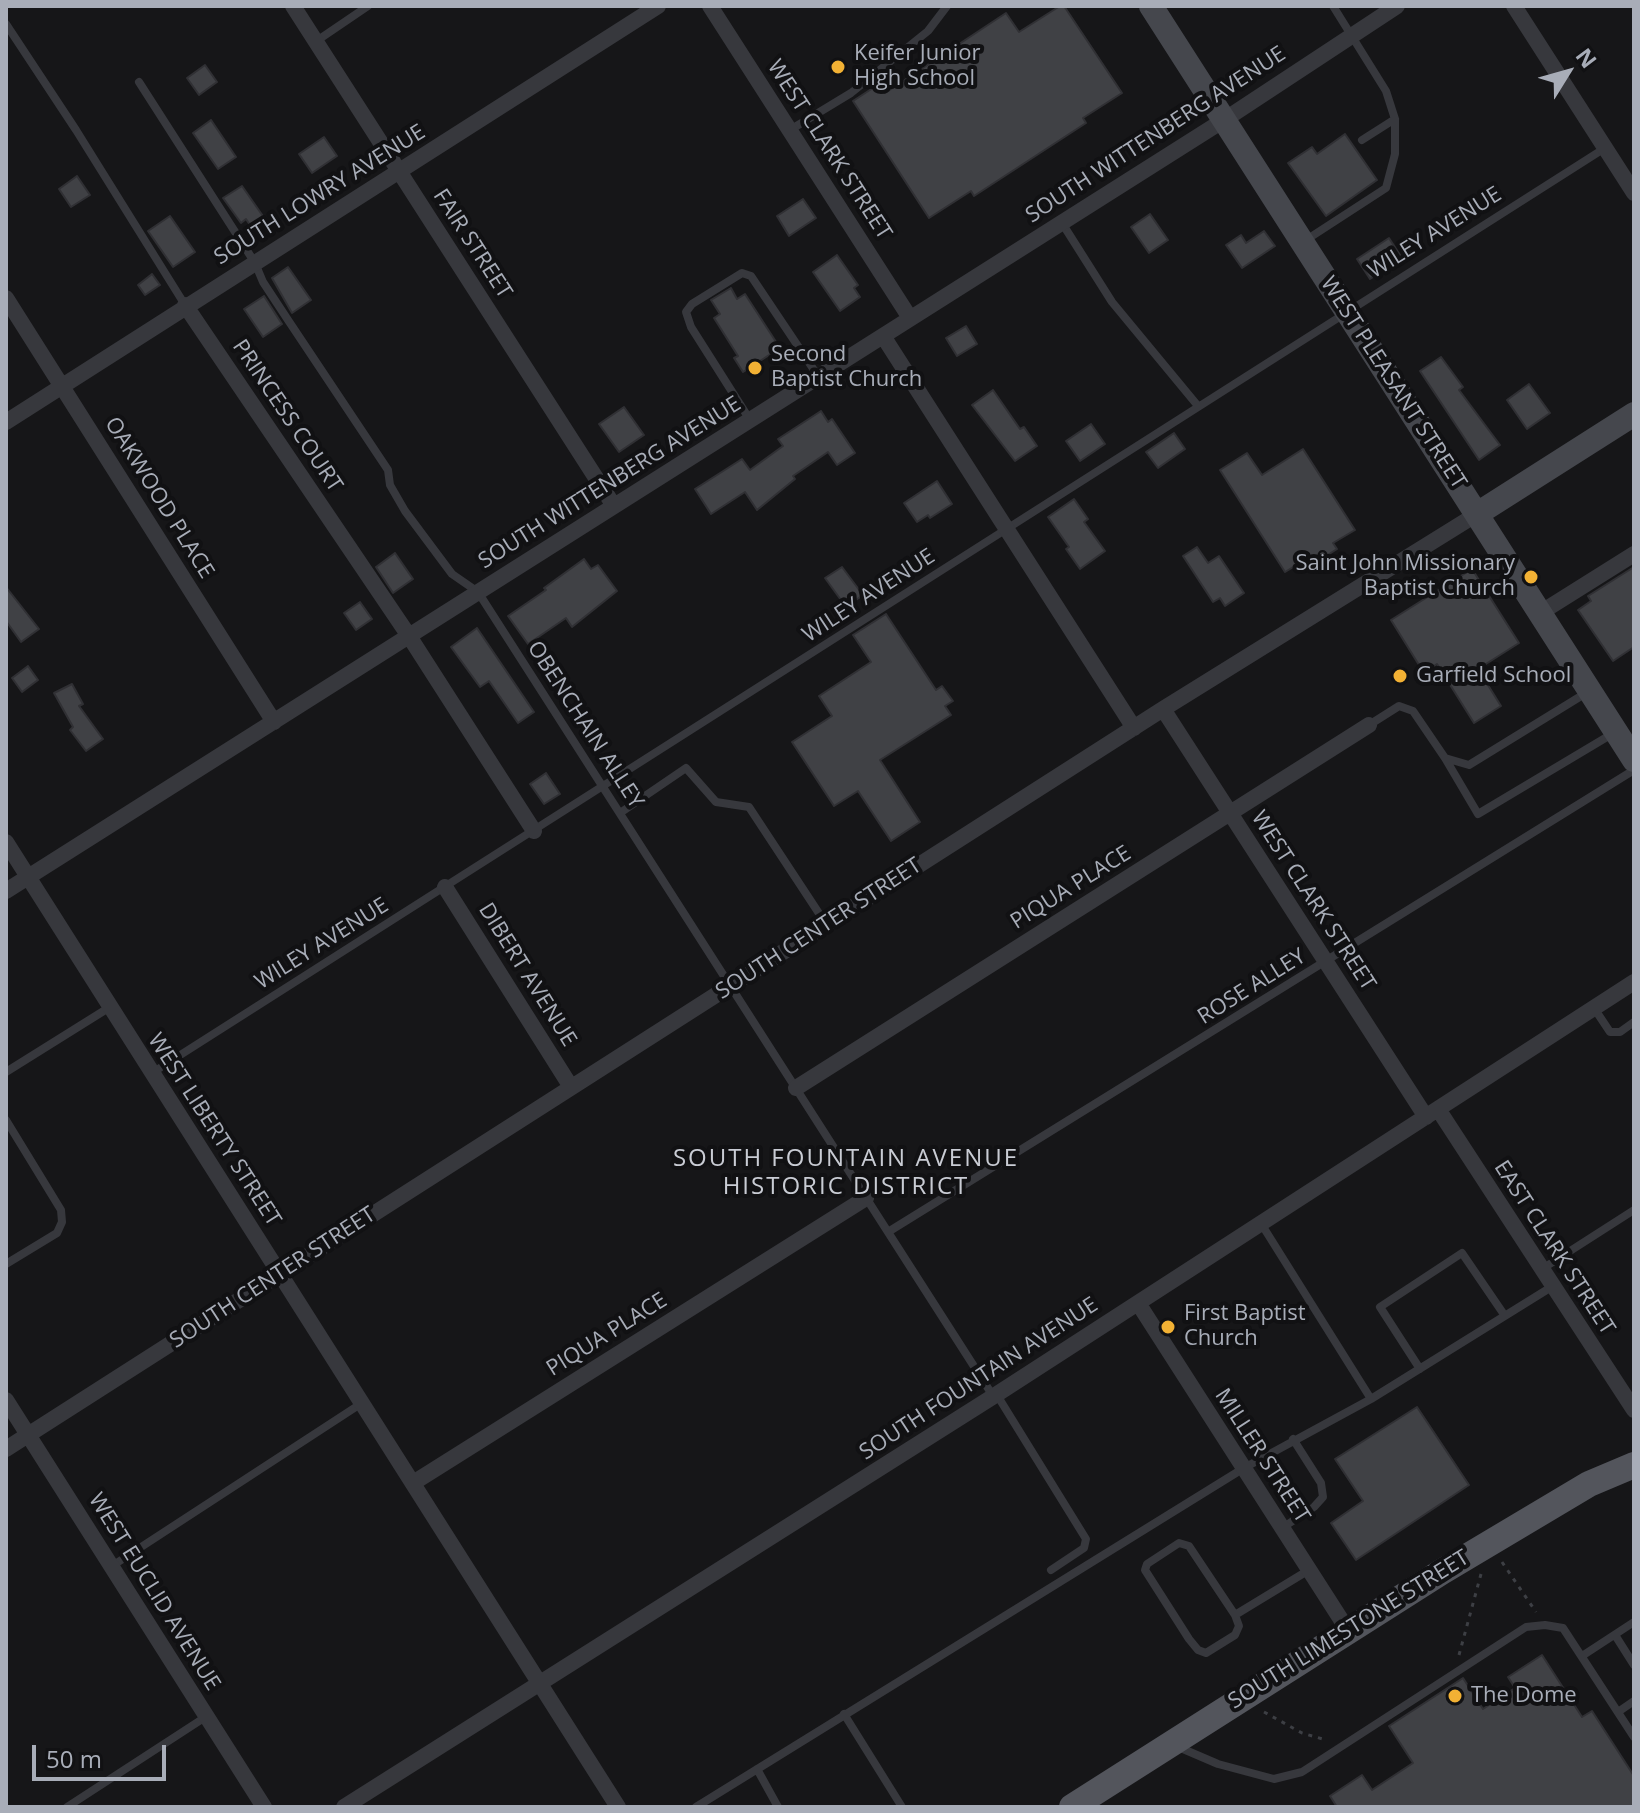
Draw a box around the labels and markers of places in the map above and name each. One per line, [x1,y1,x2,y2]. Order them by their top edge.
place label: Keifer Junior High School [854,41,981,92]
marker: Keifer Junior High School [829,58,847,76]
place label: Second Baptist Church [771,342,922,394]
marker: Second Baptist Church [746,359,764,377]
place label: Saint John Missionary Baptist Church [1295,551,1515,602]
marker: Saint John Missionary Baptist Church [1522,568,1540,586]
place label: Garfield School [1416,663,1571,689]
marker: Garfield School [1391,667,1409,685]
place label: First Baptist Church [1184,1301,1306,1352]
marker: First Baptist Church [1159,1318,1177,1336]
place label: The Dome [1471,1683,1577,1709]
marker: The Dome [1446,1687,1464,1705]

